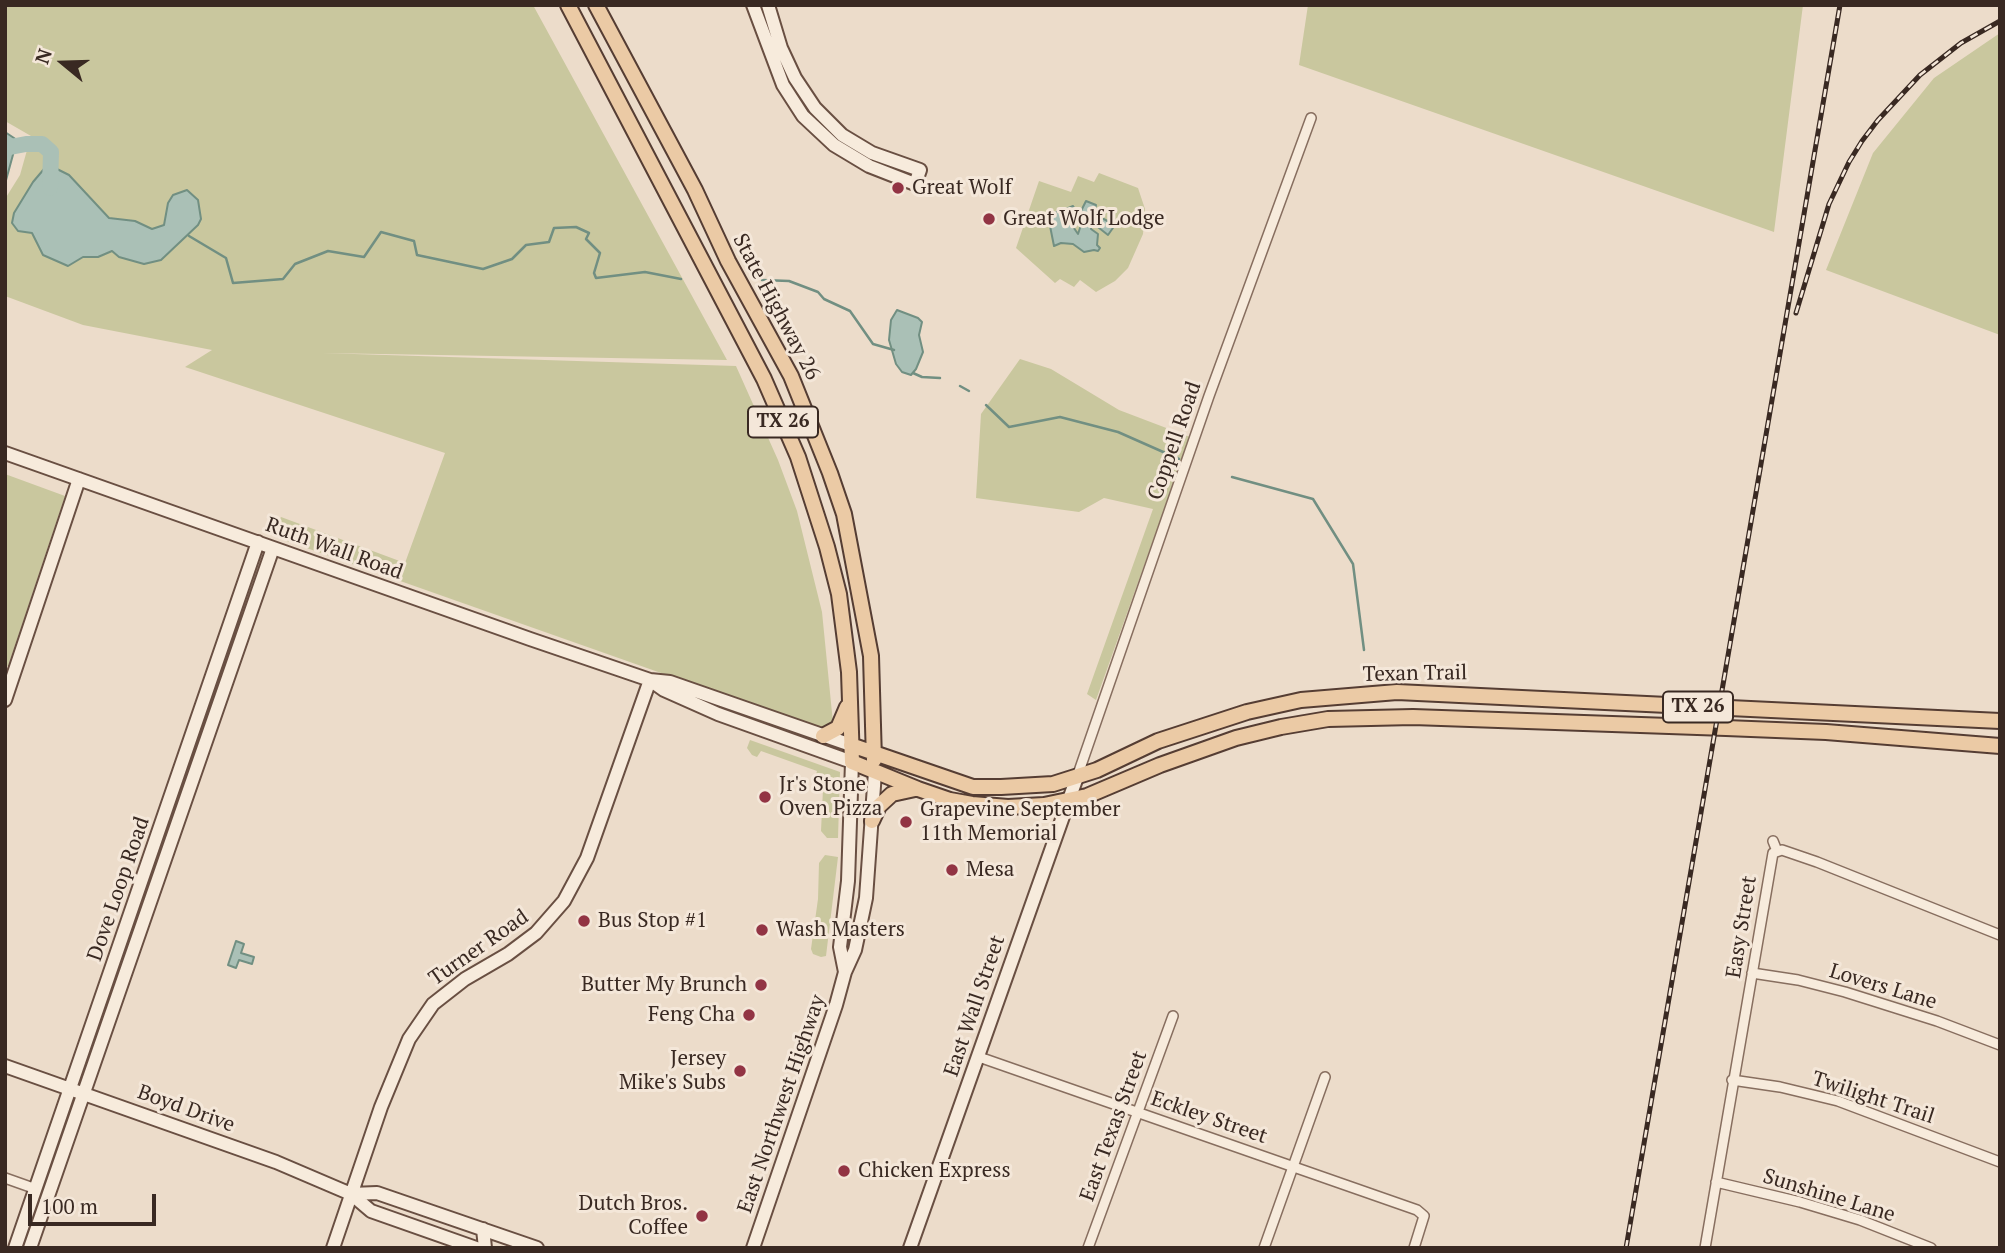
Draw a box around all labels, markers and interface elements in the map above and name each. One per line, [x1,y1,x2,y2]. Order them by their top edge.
north arrow [28,28,98,98]
text: N [29,45,57,67]
place label: Great Wolf [912,175,1012,201]
marker: Great Wolf [890,180,906,196]
place label: Great Wolf Lodge [1003,206,1164,232]
marker: Great Wolf Lodge [981,211,997,227]
street label: State Highway 26 [727,230,825,384]
street label: Coppell Road [1143,378,1207,504]
road number: TX 26 [748,406,818,438]
street label: Ruth Wall Road [262,513,406,585]
street label: Texan Trail [1362,660,1468,688]
road number: TX 26 [1663,692,1733,722]
place label: Jr's Stone Oven Pizza [779,772,882,822]
marker: Jr's Stone Oven Pizza [757,789,773,805]
place label: Grapevine September 11th Memorial [920,797,1120,847]
street label: Dove Loop Road [83,814,155,964]
marker: Grapevine September 11th Memorial [898,814,914,830]
place label: Mesa [966,857,1014,883]
marker: Mesa [944,862,960,878]
street label: Easy Street [1721,874,1763,980]
street label: Turner Road [424,905,534,991]
place label: Bus Stop #1 [598,908,707,934]
marker: Bus Stop #1 [576,913,592,929]
place label: Wash Masters [776,917,905,943]
marker: Wash Masters [754,922,770,938]
street label: East Wall Street [939,932,1011,1080]
street label: Lovers Lane [1826,959,1940,1015]
place label: Butter My Brunch [581,972,747,998]
marker: Butter My Brunch [753,977,769,993]
street label: East Northwest Highway [733,992,831,1216]
place label: Feng Cha [648,1002,735,1028]
marker: Feng Cha [741,1007,757,1023]
place label: Jersey Mike's Subs [619,1046,726,1096]
street label: East Texas Street [1075,1047,1153,1205]
marker: Jersey Mike's Subs [732,1063,748,1079]
street label: Twilight Trail [1809,1066,1937,1130]
street label: Boyd Drive [134,1080,238,1138]
street label: Eckley Street [1148,1086,1270,1150]
place label: Chicken Express [858,1158,1011,1184]
marker: Chicken Express [836,1163,852,1179]
street label: Sunshine Lane [1760,1164,1898,1228]
scale bar [32,1180,159,1224]
place label: Dutch Bros. Coffee [579,1191,688,1241]
text: 100 m [41,1192,98,1220]
marker: Dutch Bros. Coffee [694,1208,710,1224]

